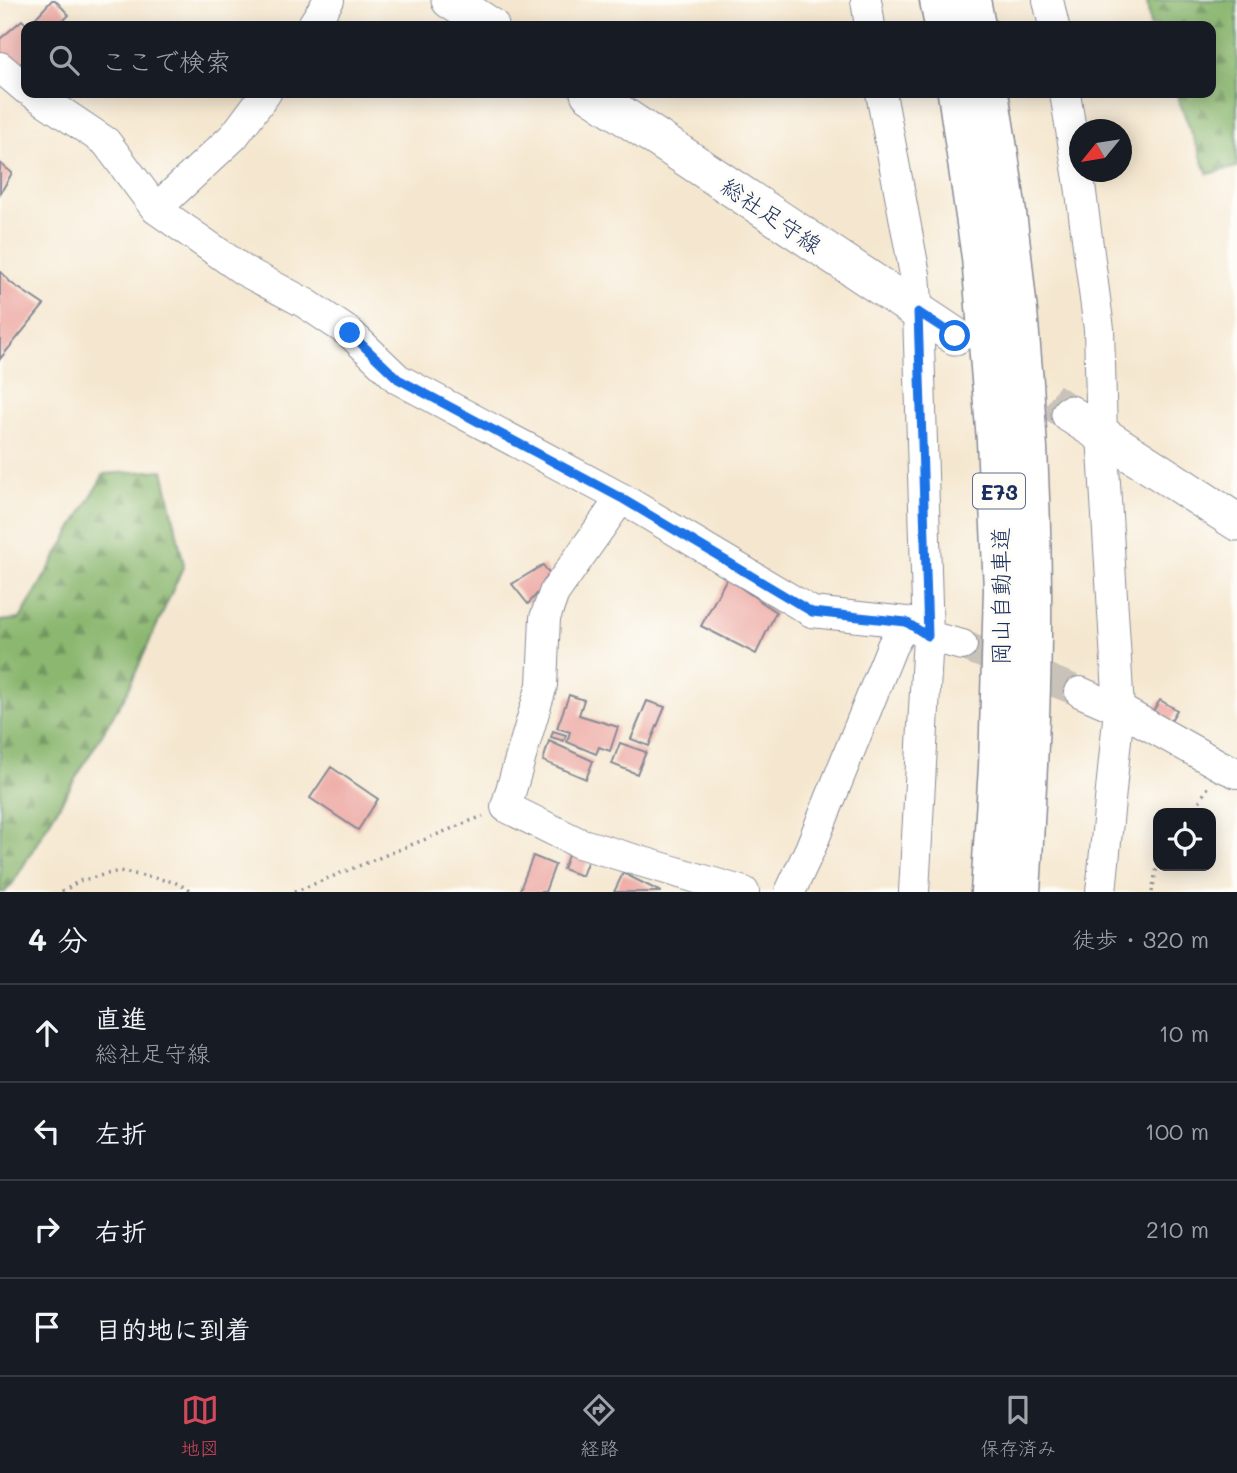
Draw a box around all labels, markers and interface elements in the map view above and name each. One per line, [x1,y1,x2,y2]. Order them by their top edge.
search box [21,21,1216,98]
icon: search [45,41,83,79]
text: ここで検索 [101,44,231,78]
north arrow [1069,119,1132,182]
street label: 総社足守線 [716,170,828,260]
route end [334,317,365,348]
route start [939,320,970,351]
road number: E73 [973,474,1025,508]
street label: 岡山自動車道 [985,527,1015,665]
map controls [1153,808,1216,871]
button: locate [1153,808,1216,871]
text: 4 分 [28,919,88,959]
text: 徒歩 · 320 m [1072,924,1209,954]
text: 直進 [95,1001,147,1035]
icon: ahead [28,1014,66,1052]
text: 10 m [1159,1018,1209,1048]
text: 総社足守線 [95,1038,210,1068]
icon: left [28,1112,66,1150]
text: 左折 [95,1116,147,1150]
text: 100 m [1145,1116,1209,1146]
icon: right [28,1210,66,1248]
text: 右折 [95,1214,147,1248]
text: 210 m [1146,1214,1209,1244]
icon: arrive [28,1308,66,1346]
text: 目的地に到着 [95,1312,251,1346]
tab: 地図 [181,1391,219,1460]
tab: 経路 [580,1391,618,1460]
tab: 保存済み [980,1391,1056,1460]

